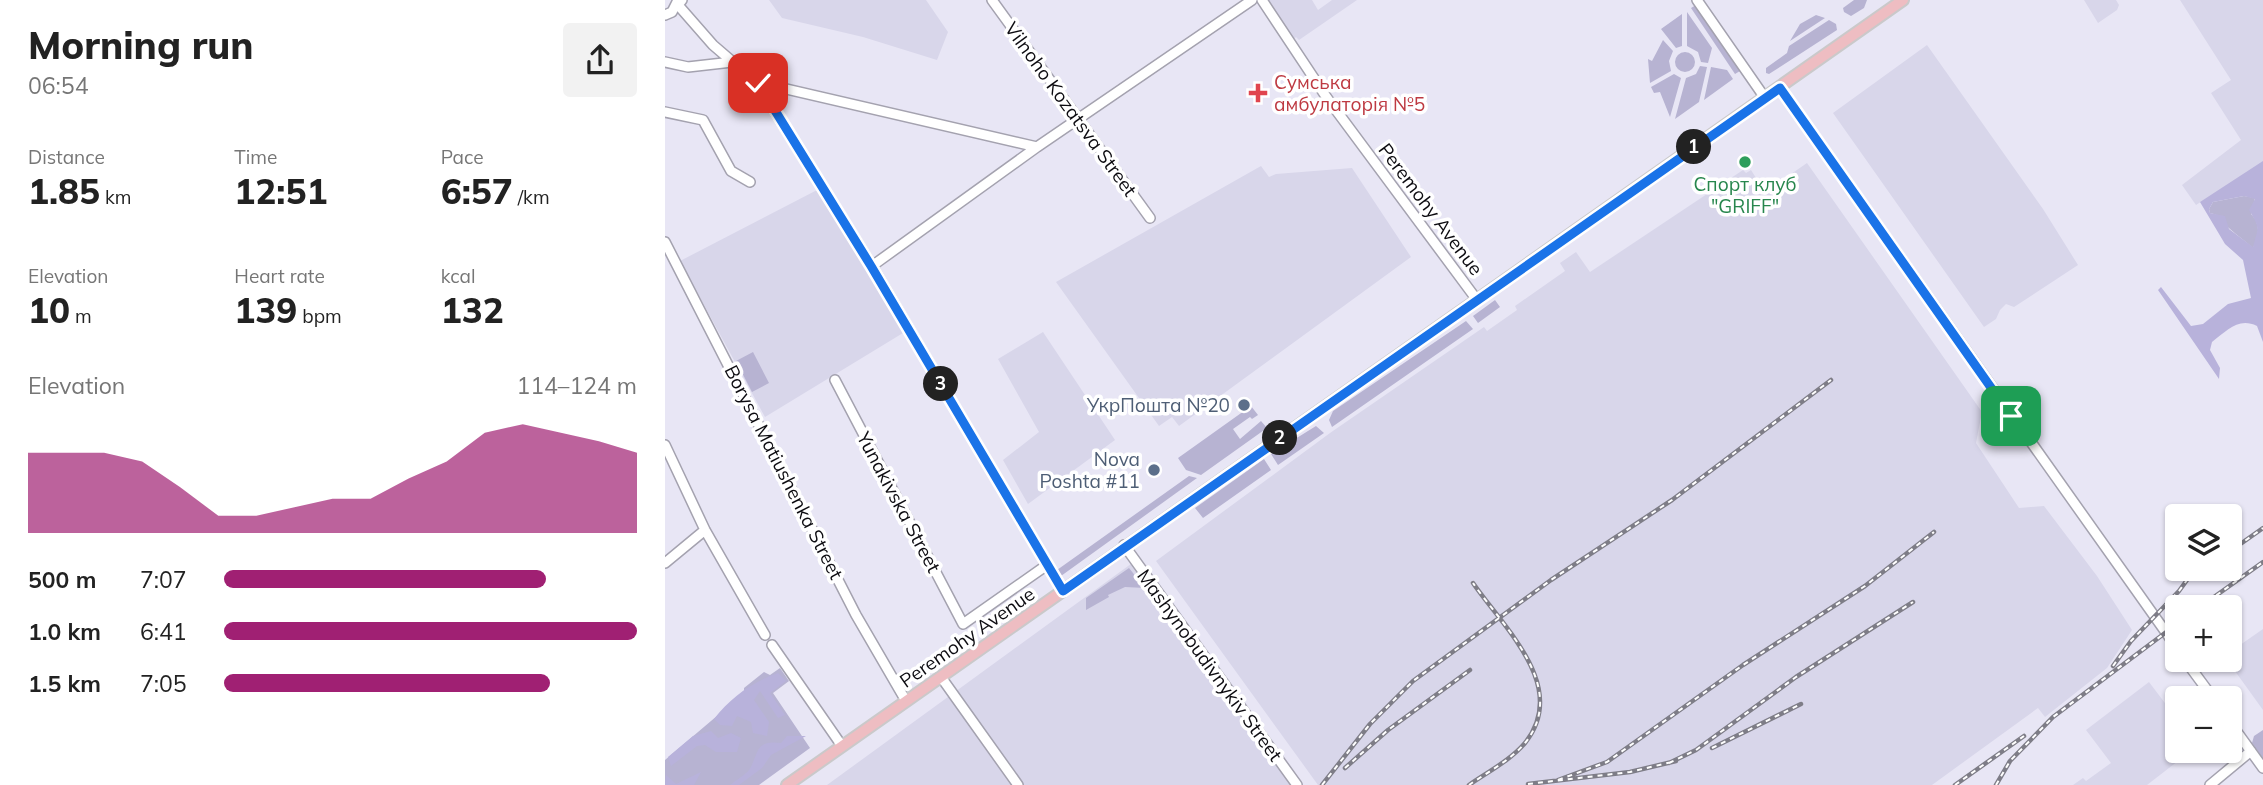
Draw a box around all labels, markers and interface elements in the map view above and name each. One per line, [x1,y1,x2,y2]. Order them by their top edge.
street label: Vilnoho Kozatsva Street [1000,17,1143,201]
text: Morning run [28,21,254,69]
button: share [563,23,637,97]
pin [728,53,788,113]
icon: check [739,64,777,102]
place label: Сумська амбулаторія №5 [1274,70,1425,116]
text: 06:54 [28,71,88,100]
marker: Сумська амбулаторія №5 [1248,83,1268,103]
pin: 1 [1677,130,1711,164]
text: 1 [1688,134,1699,158]
street label: Peremohy Avenue [1374,138,1488,280]
text: Distance [28,145,105,169]
text: Time [234,145,277,169]
text: Pace [441,145,484,169]
marker: Спорт клуб "GRIFF" [1737,154,1753,170]
text: 1.85 [28,169,100,213]
text: 12:51 [234,169,327,213]
text: 6:57 [441,169,513,213]
place label: Спорт клуб "GRIFF" [1693,172,1797,218]
text: km [100,185,132,209]
text: /km [513,185,550,209]
text: Elevation [28,264,108,288]
text: Heart rate [234,264,325,288]
text: kcal [441,264,475,288]
text: 10 [28,288,70,332]
text: 139 [234,288,297,332]
text: 132 [441,288,504,332]
text: m [70,304,92,328]
text: bpm [297,304,342,328]
street label: Borysa Matiushenka Street [719,361,849,584]
pin: 3 [923,366,959,402]
text: Elevation [28,371,125,400]
text: 114–124 m [516,371,637,400]
text: 3 [935,371,946,395]
pin [1981,386,2041,446]
place label: УкрПошта №20 [1086,393,1230,417]
marker: УкрПошта №20 [1236,397,1252,413]
icon: arrive [1992,397,2030,435]
pin: 2 [1263,420,1297,456]
text: 2 [1274,425,1285,449]
street label: Yunakivska Street [851,427,946,577]
place label: Nova Poshta #11 [1039,447,1140,493]
marker: Nova Poshta #11 [1146,462,1162,478]
map controls [2165,504,2242,763]
button: layers [2165,504,2242,581]
street label: Mashynobudivnykiv Street [1132,564,1288,766]
text: 500 m [28,565,96,594]
text: 7:07 [140,565,187,594]
street label: Peremohy Avenue [895,582,1039,692]
button: + [2165,595,2242,672]
text: 1.0 km [28,617,101,646]
text: 6:41 [140,617,187,646]
text: 1.5 km [28,669,101,698]
text: 7:05 [140,669,187,698]
button: − [2165,686,2242,763]

